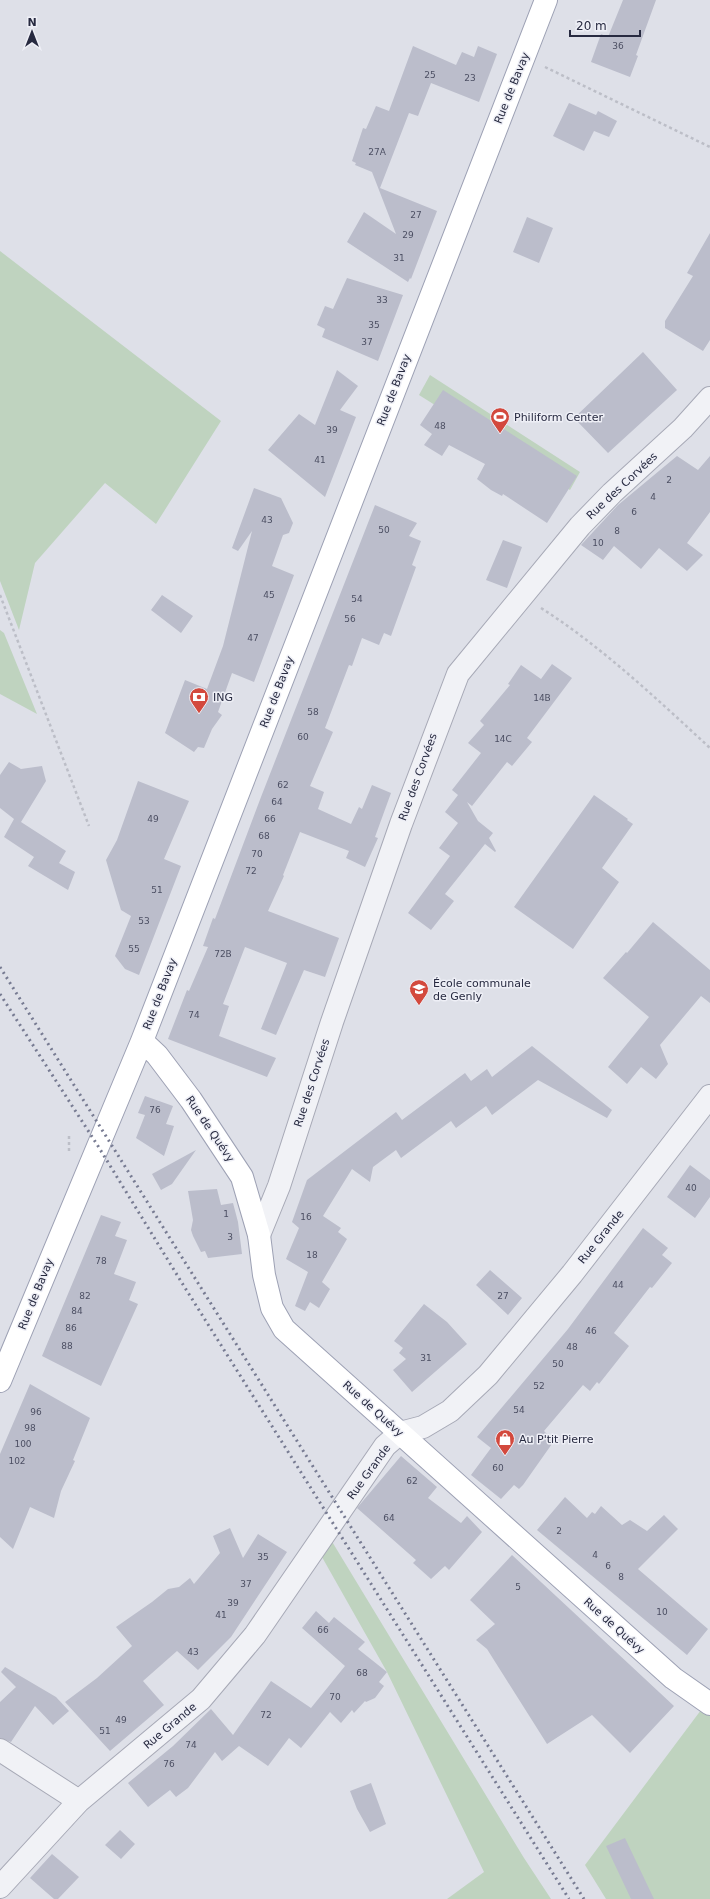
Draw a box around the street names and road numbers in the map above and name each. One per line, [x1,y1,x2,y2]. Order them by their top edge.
street label: Rue de Bavay [492,50,532,126]
street label: Rue de Bavay [374,352,414,428]
street label: Rue des Corvées [584,450,660,522]
street label: Rue de Bavay [257,654,297,730]
street label: Rue des Corvées [396,731,440,822]
street label: Rue de Bavay [140,956,180,1032]
street label: Rue des Corvées [292,1037,332,1129]
street label: Rue de Quévy [183,1093,237,1165]
street label: Rue Grande [576,1208,627,1266]
street label: Rue de Bavay [16,1256,56,1332]
street label: Rue de Quévy [340,1378,406,1440]
street label: Rue Grande [345,1442,393,1502]
street label: Rue de Quévy [581,1595,647,1657]
street label: Rue Grande [141,1700,199,1752]

